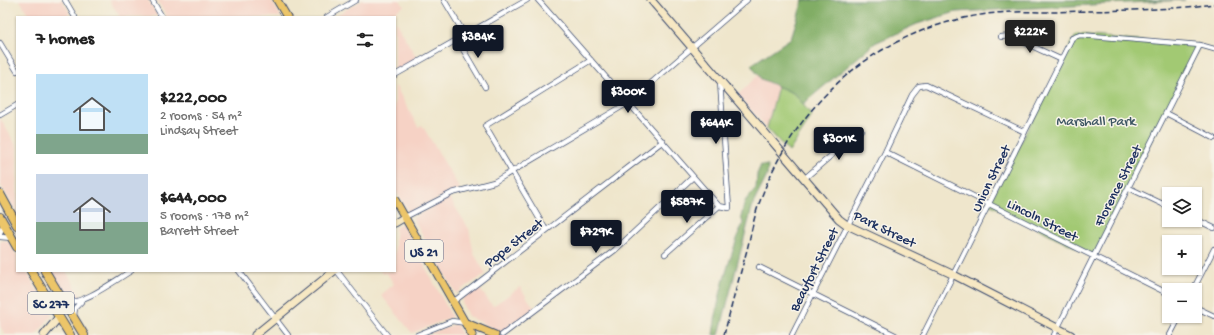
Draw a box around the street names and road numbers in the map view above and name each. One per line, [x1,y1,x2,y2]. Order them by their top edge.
street label: Florence Street [1091,141,1148,231]
street label: Union Street [969,142,1016,215]
street label: Lincoln Street [1004,196,1081,247]
street label: Park Street [849,207,919,253]
street label: Pope Street [481,215,548,273]
street label: Beaufort Street [786,224,844,316]
road number: US 21 [405,240,443,262]
road number: SC 277 [28,292,74,314]

